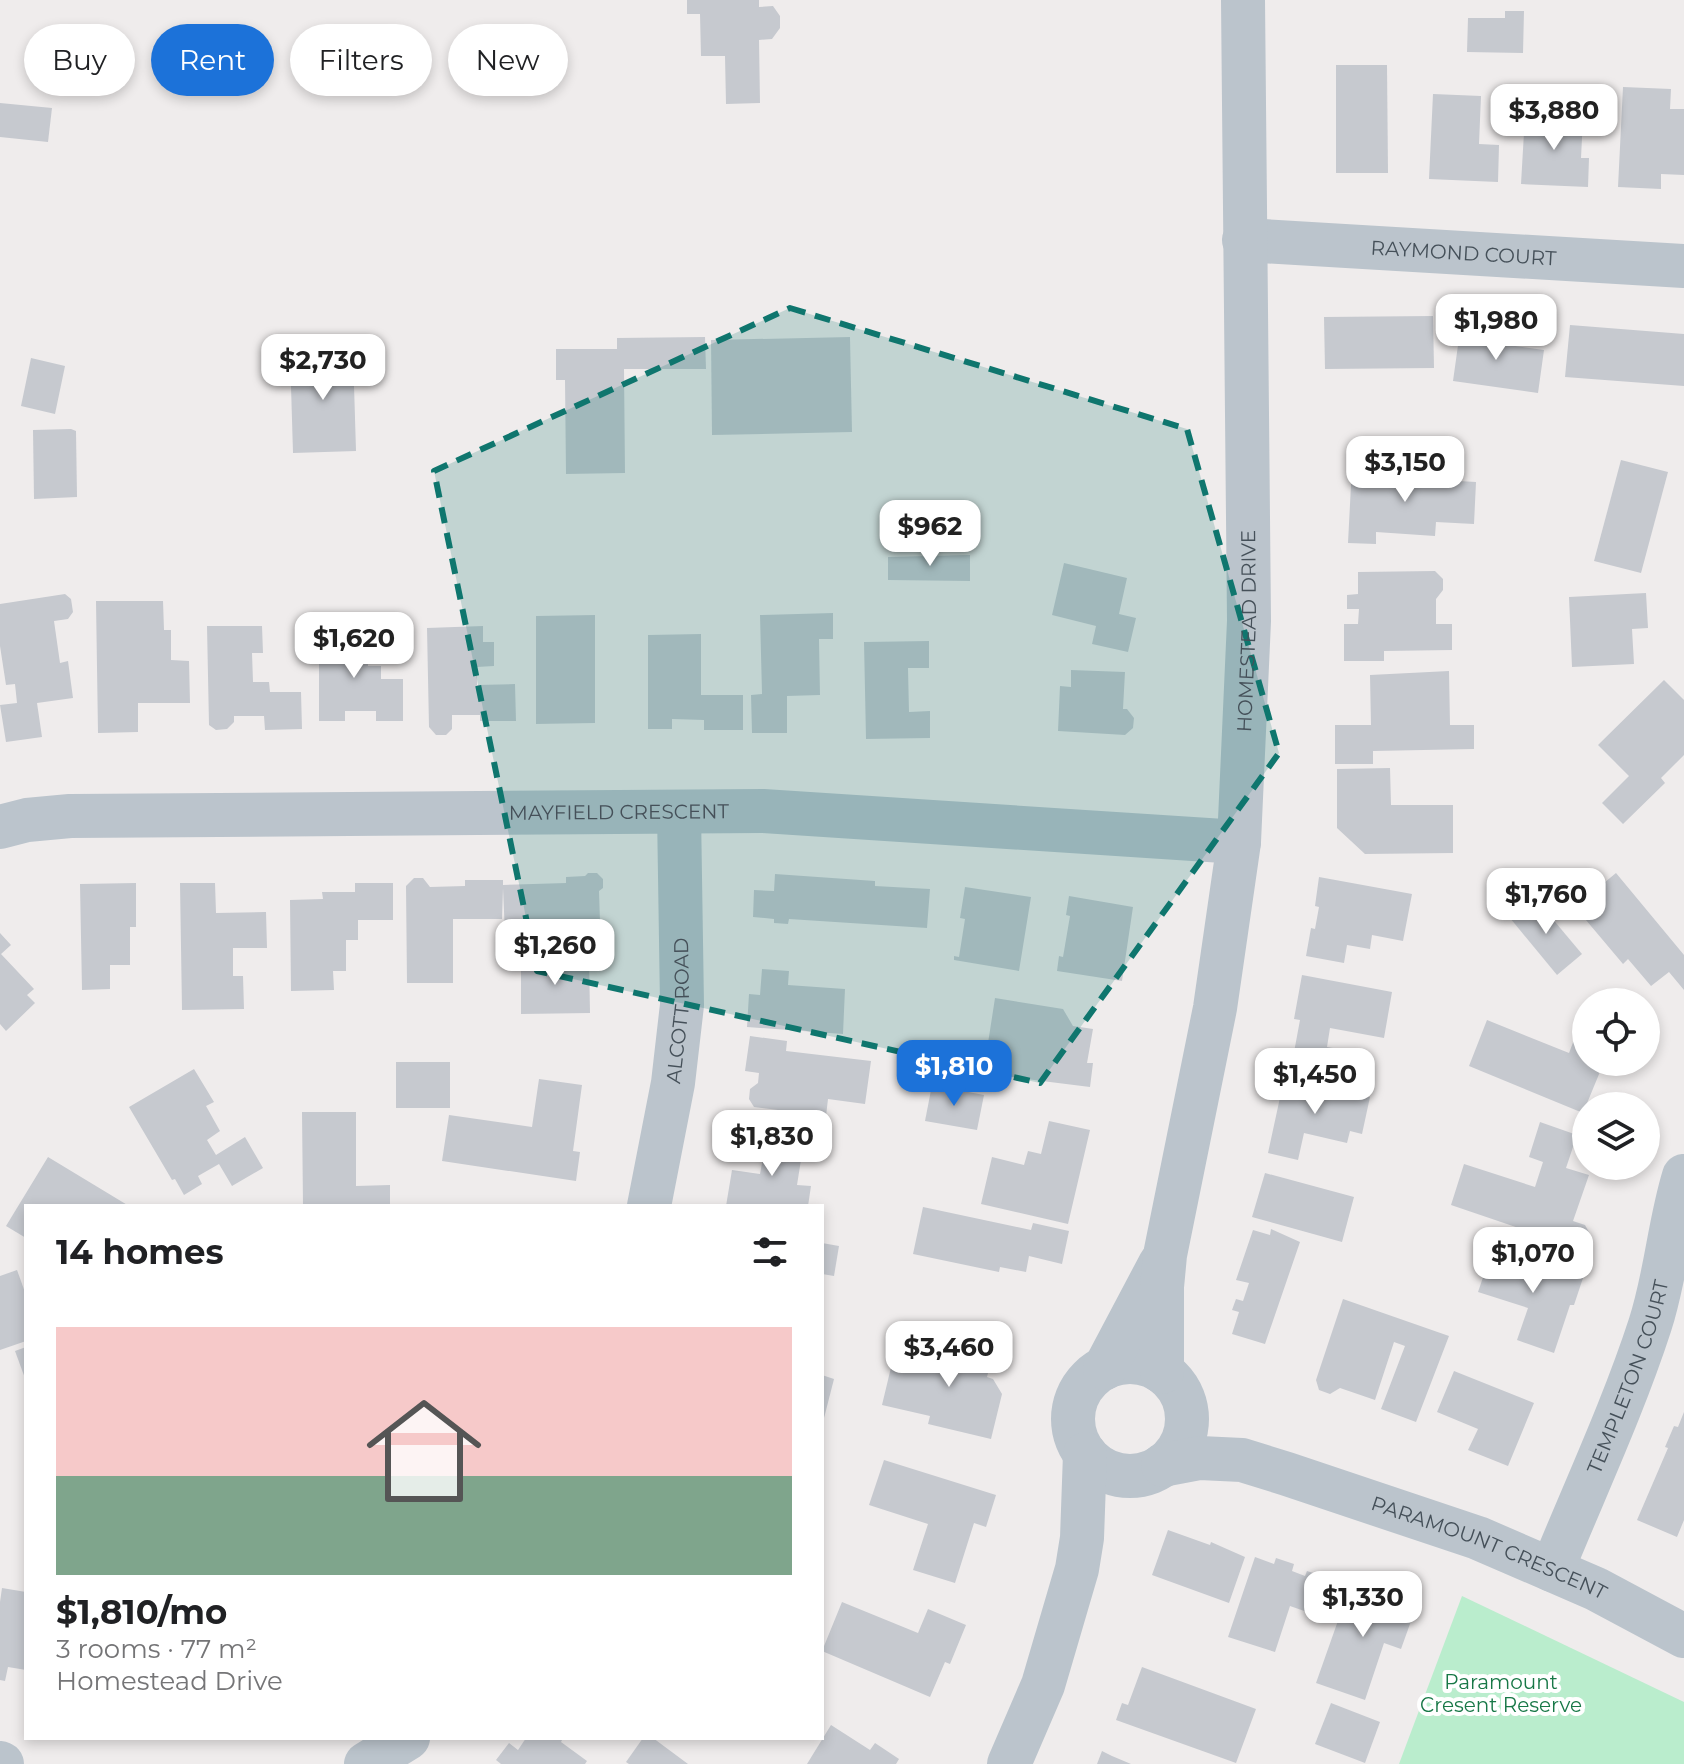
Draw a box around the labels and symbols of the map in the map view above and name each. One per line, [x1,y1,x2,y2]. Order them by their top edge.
pin: $3,880 [1489,84,1619,152]
street label: RAYMOND COURT [1370,236,1558,270]
pin: $1,980 [1431,294,1561,362]
pin: $2,730 [258,334,388,402]
pin: $3,150 [1340,436,1470,504]
pin: $962 [883,500,977,568]
street label: HOMESTEAD DRIVE [1232,530,1261,733]
pin: $1,620 [289,612,419,680]
street label: MAYFIELD CRESCENT [509,799,730,825]
pin: $1,760 [1481,868,1611,936]
pin: $1,260 [490,919,620,987]
street label: ALCOTT ROAD [661,938,694,1085]
pin: $1,810 [889,1040,1019,1108]
pin: $1,450 [1250,1048,1380,1116]
pin: $1,830 [707,1110,837,1178]
pin: $1,070 [1468,1227,1598,1295]
street label: TEMPLETON COURT [1582,1277,1674,1477]
pin: $3,460 [884,1321,1014,1389]
street label: PARAMOUNT CRESCENT [1368,1491,1612,1605]
pin: $1,330 [1298,1571,1428,1639]
park label: Paramount Cresent Reserve [1420,1670,1582,1717]

